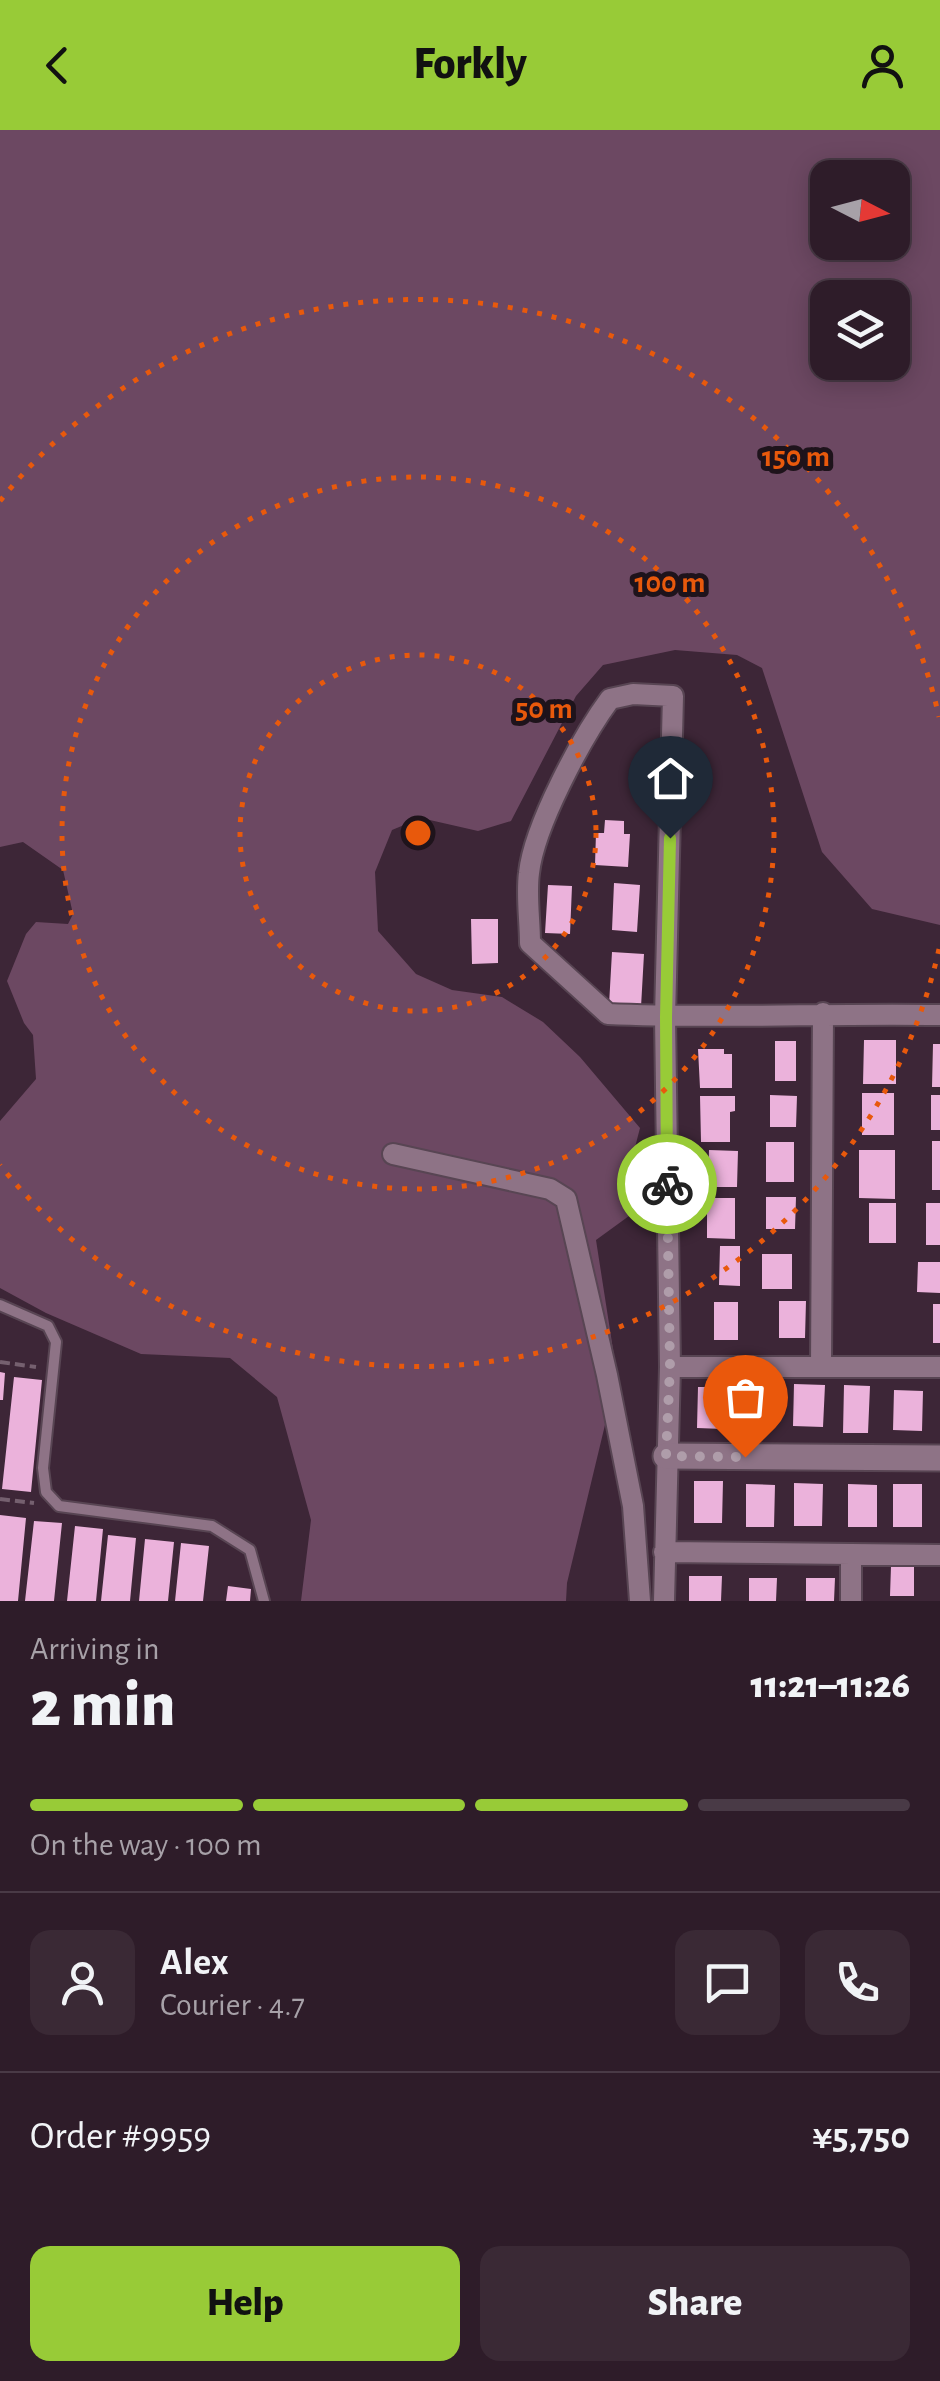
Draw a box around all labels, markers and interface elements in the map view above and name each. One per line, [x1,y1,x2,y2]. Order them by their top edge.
icon: back [30,38,85,93]
icon: person [855,38,910,93]
text: Forkly [413,42,527,87]
north arrow [810,160,910,260]
map controls [810,160,910,380]
button: layers [810,280,910,380]
text: 150 m [762,442,830,472]
text: 100 m [635,568,705,598]
text: 50 m [515,694,573,724]
pin [628,736,713,839]
icon: home [643,751,698,806]
centre of rings [400,815,436,851]
courier [617,1134,717,1234]
icon: bike [640,1157,695,1212]
pin [703,1355,788,1458]
icon: bag [718,1370,773,1425]
text: Arriving in [30,1633,159,1665]
text: 11:21–11:26 [751,1667,910,1705]
text: 2 min [30,1673,176,1738]
text: On the way · 100 m [30,1829,262,1861]
button: person [30,1930,135,2035]
button: chat [675,1930,780,2035]
button: phone [805,1930,910,2035]
text: Alex [160,1944,229,1982]
text: Courier · 4.7 [160,1989,305,2021]
text: Order #9959 [30,2118,211,2156]
text: ¥5,750 [812,2118,910,2156]
button: Help [30,2246,460,2361]
button: Share [480,2246,910,2361]

